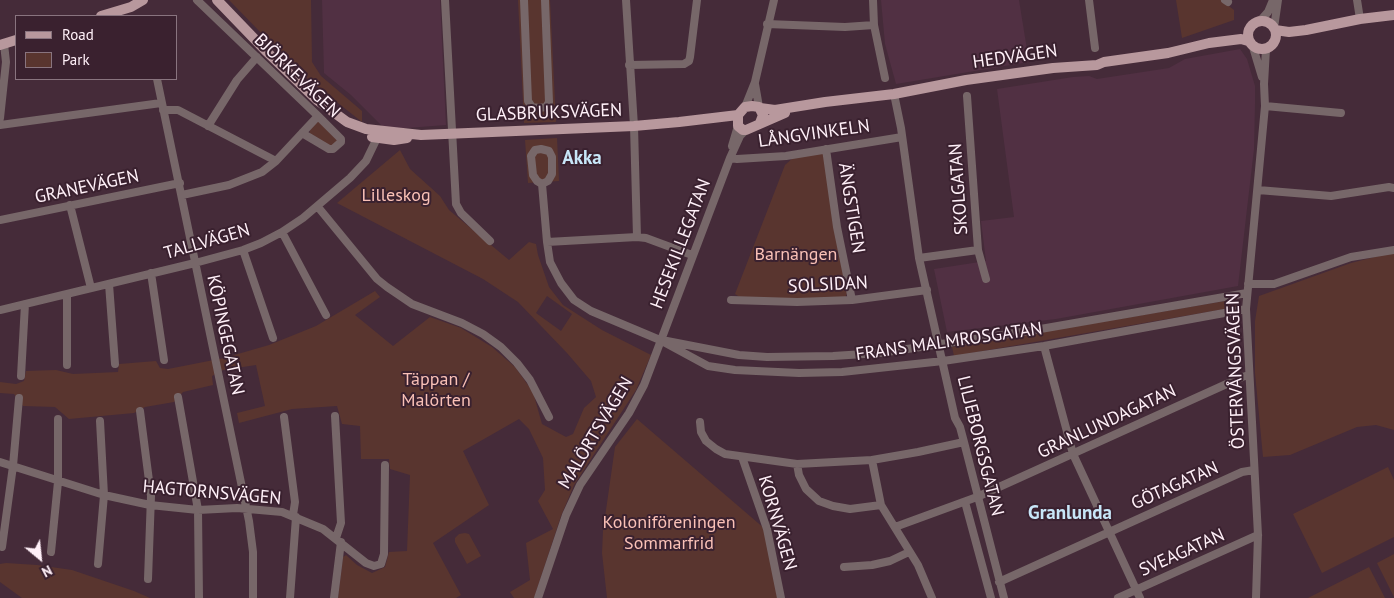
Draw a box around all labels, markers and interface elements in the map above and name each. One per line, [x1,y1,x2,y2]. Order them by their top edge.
legend [15,15,178,80]
text: Road [62,25,94,44]
street label: BJÖRKEVÄGEN [249,29,345,123]
street label: HEDVÄGEN [971,40,1059,74]
text: Park [62,50,90,69]
street label: GLASBRUKSVÄGEN [476,100,622,126]
street label: LÅNGVINKELN [757,115,871,153]
street label: SKOLGATAN [945,142,973,236]
district label: Akka [562,148,602,170]
street label: ÄNGSTIGEN [833,161,869,255]
street label: GRANEVÄGEN [33,165,141,209]
street label: HESEKILLEGATAN [646,176,716,312]
park label: Lilleskog [361,185,431,207]
street label: TALLVÄGEN [162,219,252,265]
park label: Barnängen [755,244,837,266]
street label: SOLSIDAN [788,272,868,298]
street label: KÖPINGEGATAN [202,273,248,397]
street label: ÖSTERVÅNGSVÄGEN [1222,293,1250,449]
street label: FRANS MALMROSGATAN [854,318,1044,366]
park label: Täppan / Malörten [401,369,471,412]
street label: MALÖRTSVÄGEN [554,373,638,493]
street label: LILJEBORGSGATAN [952,374,1008,518]
street label: GRANLUNDAGATAN [1034,380,1180,464]
street label: GÖTAGATAN [1128,457,1222,515]
street label: KORNVÄGEN [753,473,801,573]
street label: HAGTORNSVÄGEN [142,476,282,510]
district label: Granlunda [1028,503,1112,525]
park label: Koloniföreningen Sommarfrid [603,512,735,554]
street label: SVEAGATAN [1136,525,1228,581]
north arrow [15,533,65,583]
text: N [39,561,55,581]

